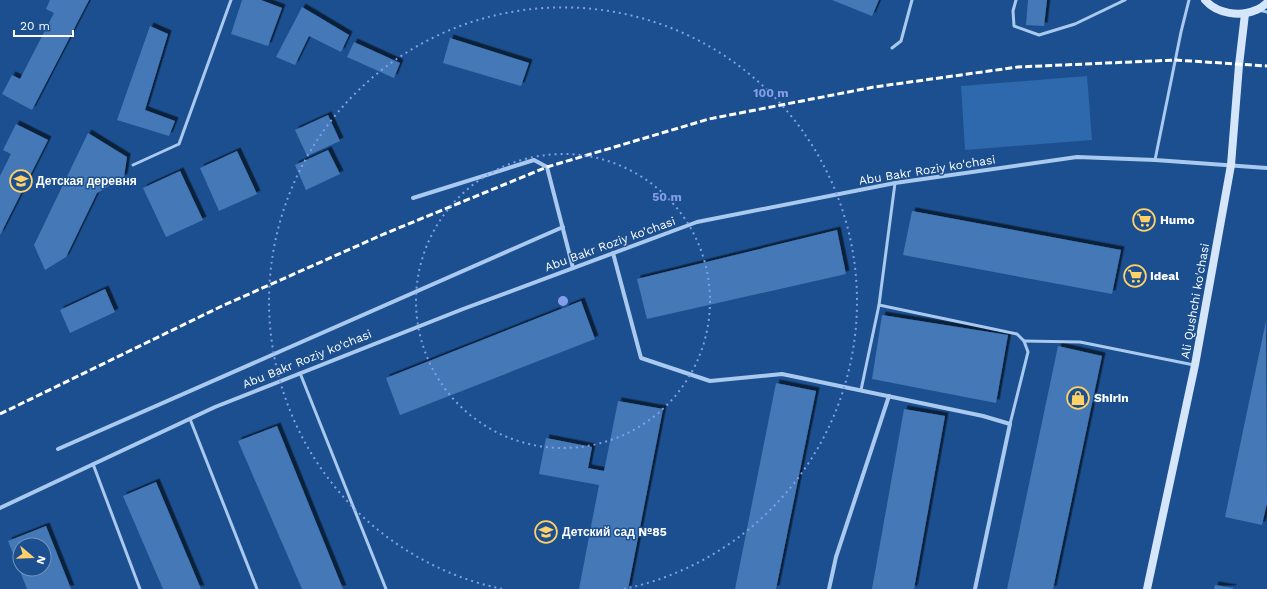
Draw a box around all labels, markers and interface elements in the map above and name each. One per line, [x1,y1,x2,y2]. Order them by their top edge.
scale bar [14,12,73,38]
text: 20 m [20,19,50,33]
text: 100 m [753,86,789,100]
street label: Abu Bakr Roziy ko'chasi [858,152,996,188]
school or university icon: Детская деревня [8,168,34,194]
place label: Детская деревня [36,174,137,188]
text: 50 m [652,190,682,204]
supermarket icon: Humo [1131,207,1157,233]
place label: Humo [1160,213,1195,227]
street label: Abu Bakr Roziy ko'chasi [543,214,677,274]
street label: Ali Qushchi ko'chasi [1178,242,1212,360]
supermarket icon: Ideal [1122,263,1148,289]
place label: Ideal [1150,269,1179,283]
centre of rings [556,294,570,308]
street label: Abu Bakr Roziy ko'chasi [240,327,374,391]
shop icon: Shirin [1065,385,1091,411]
place label: Shirin [1094,391,1129,405]
school or university icon: Детский сад №85 [533,519,559,545]
place label: Детский сад №85 [562,525,667,539]
north arrow [12,537,52,577]
text: N [34,554,48,566]

